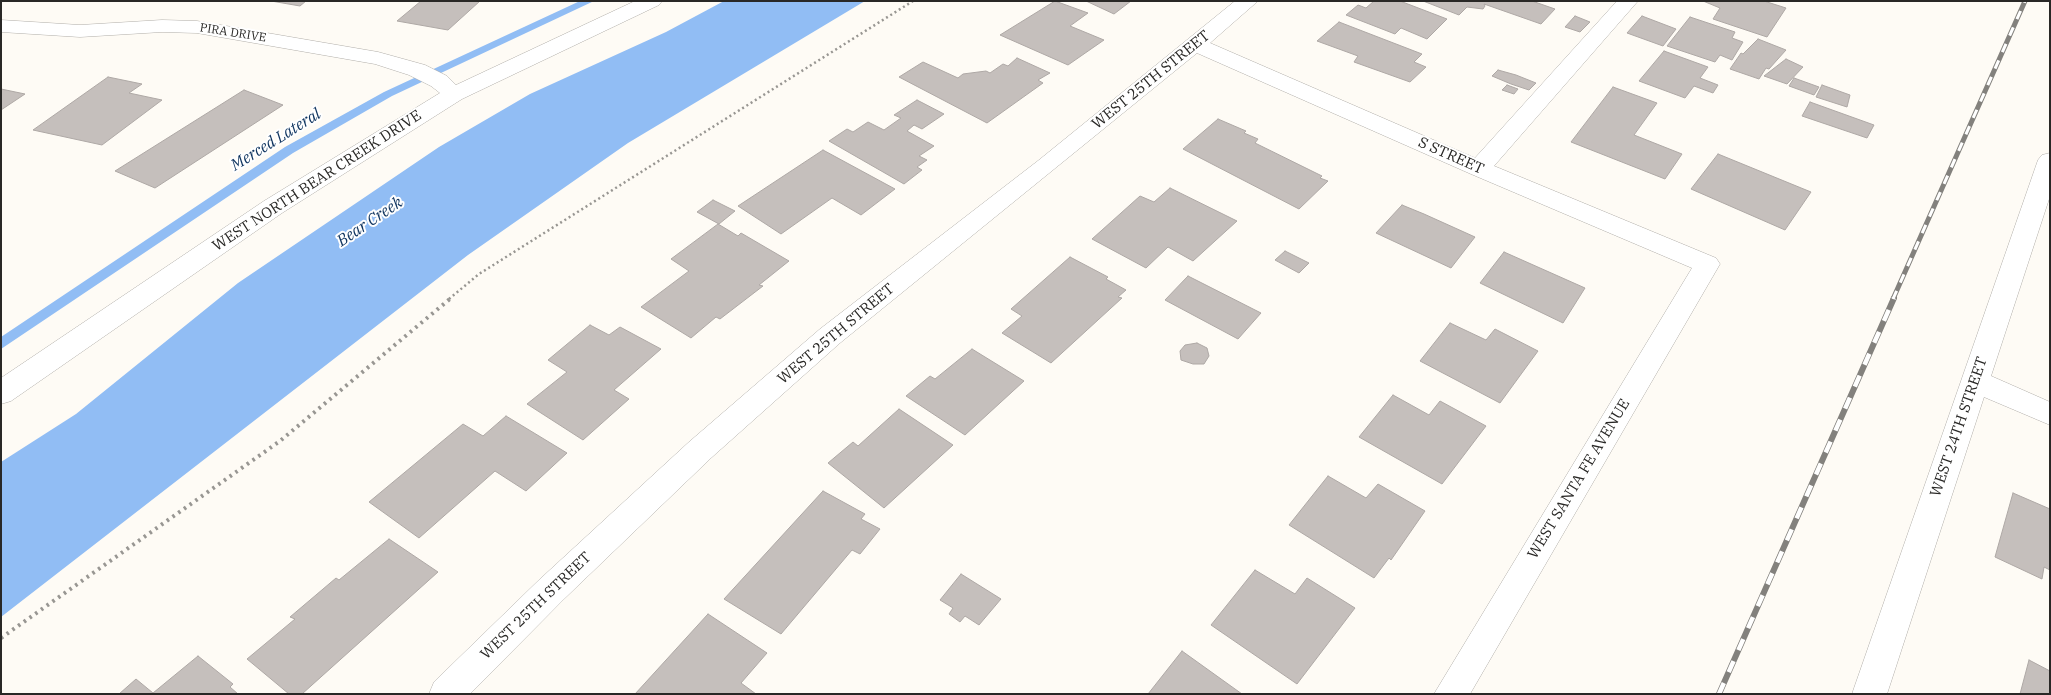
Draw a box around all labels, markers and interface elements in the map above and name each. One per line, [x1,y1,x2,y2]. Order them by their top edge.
street label: PIRA DRIVE [199,21,267,45]
street label: WEST 25TH STREET [1088,27,1214,133]
water label: Merced Lateral [228,105,324,175]
street label: WEST NORTH BEAR CREEK DRIVE [209,107,425,255]
street label: S STREET [1415,134,1487,178]
water label: Bear Creek [334,193,406,251]
street label: WEST 25TH STREET [774,280,898,388]
street label: WEST 24TH STREET [1927,355,1991,499]
street label: WEST SANTA FE AVENUE [1524,396,1634,562]
street label: WEST 25TH STREET [477,549,595,663]

